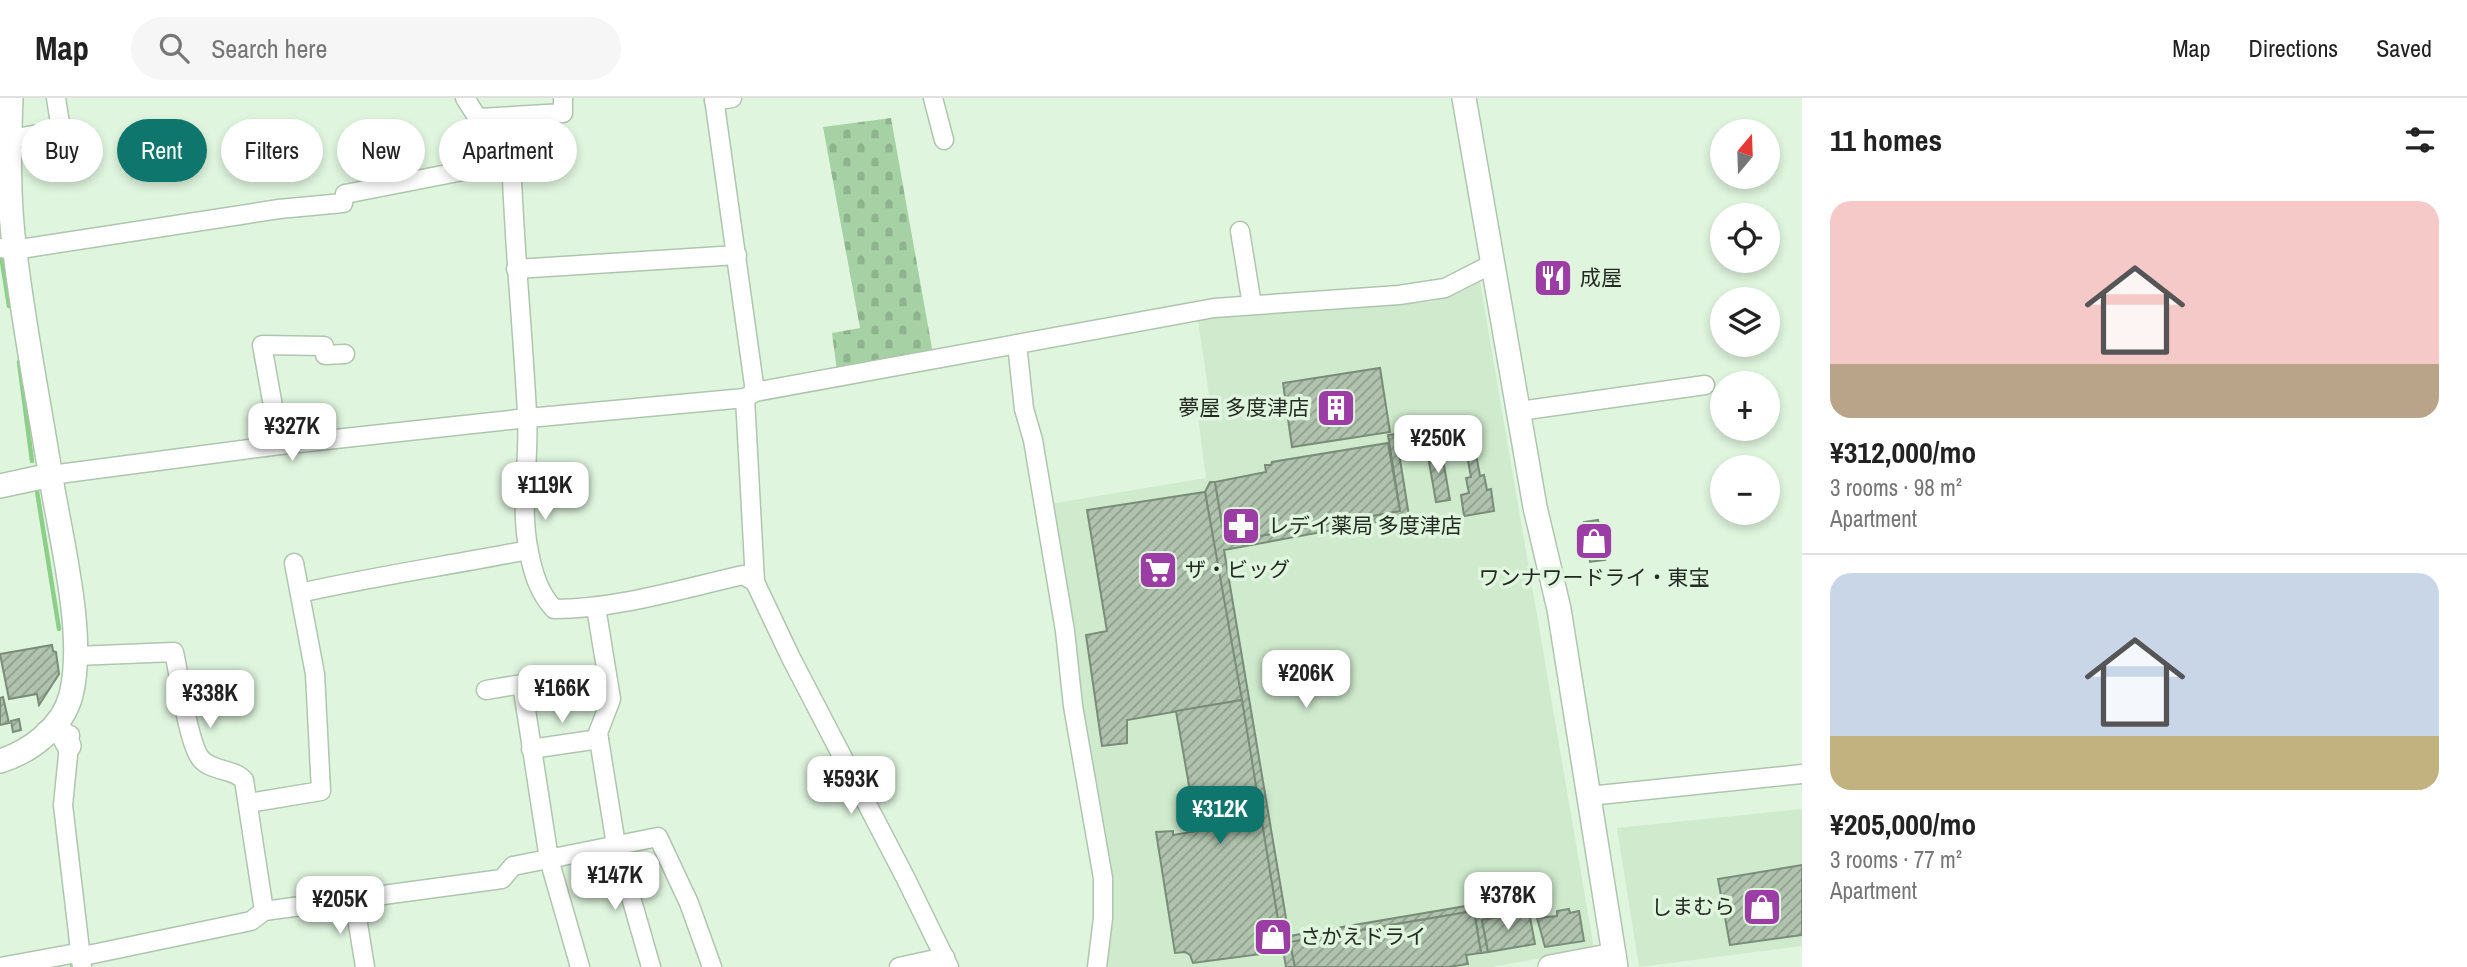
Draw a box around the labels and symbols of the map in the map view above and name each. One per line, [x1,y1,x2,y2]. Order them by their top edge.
north arrow [1710,119,1780,189]
restaurant icon: 成屋 [1532,257,1574,299]
place label: 成屋 [1580,263,1622,292]
building icon: 夢屋 多度津店 [1315,387,1357,429]
place label: 夢屋 多度津店 [1178,393,1309,422]
pin: ¥327K [243,404,341,463]
pin: ¥250K [1389,416,1487,475]
pin: ¥119K [496,462,594,522]
pharmacy icon: レデイ薬局 多度津店 [1220,505,1262,547]
place label: レデイ薬局 多度津店 [1268,511,1462,540]
shop icon: ワンナワードライ・東宝 [1573,520,1615,562]
supermarket icon: ザ・ビッグ [1137,549,1179,591]
place label: ザ・ビッグ [1185,555,1290,584]
place label: ワンナワードライ・東宝 [1479,563,1710,592]
pin: ¥206K [1257,650,1355,710]
pin: ¥166K [513,666,611,725]
pin: ¥338K [161,670,259,730]
pin: ¥593K [802,756,900,816]
pin: ¥312K [1171,786,1269,846]
pin: ¥147K [566,852,664,912]
pin: ¥378K [1459,872,1557,932]
pin: ¥205K [291,876,389,936]
shop icon: しまむら [1741,886,1783,928]
place label: しまむら [1651,892,1735,921]
shop icon: さかえドライ [1252,916,1294,958]
place label: さかえドライ [1300,922,1426,951]

